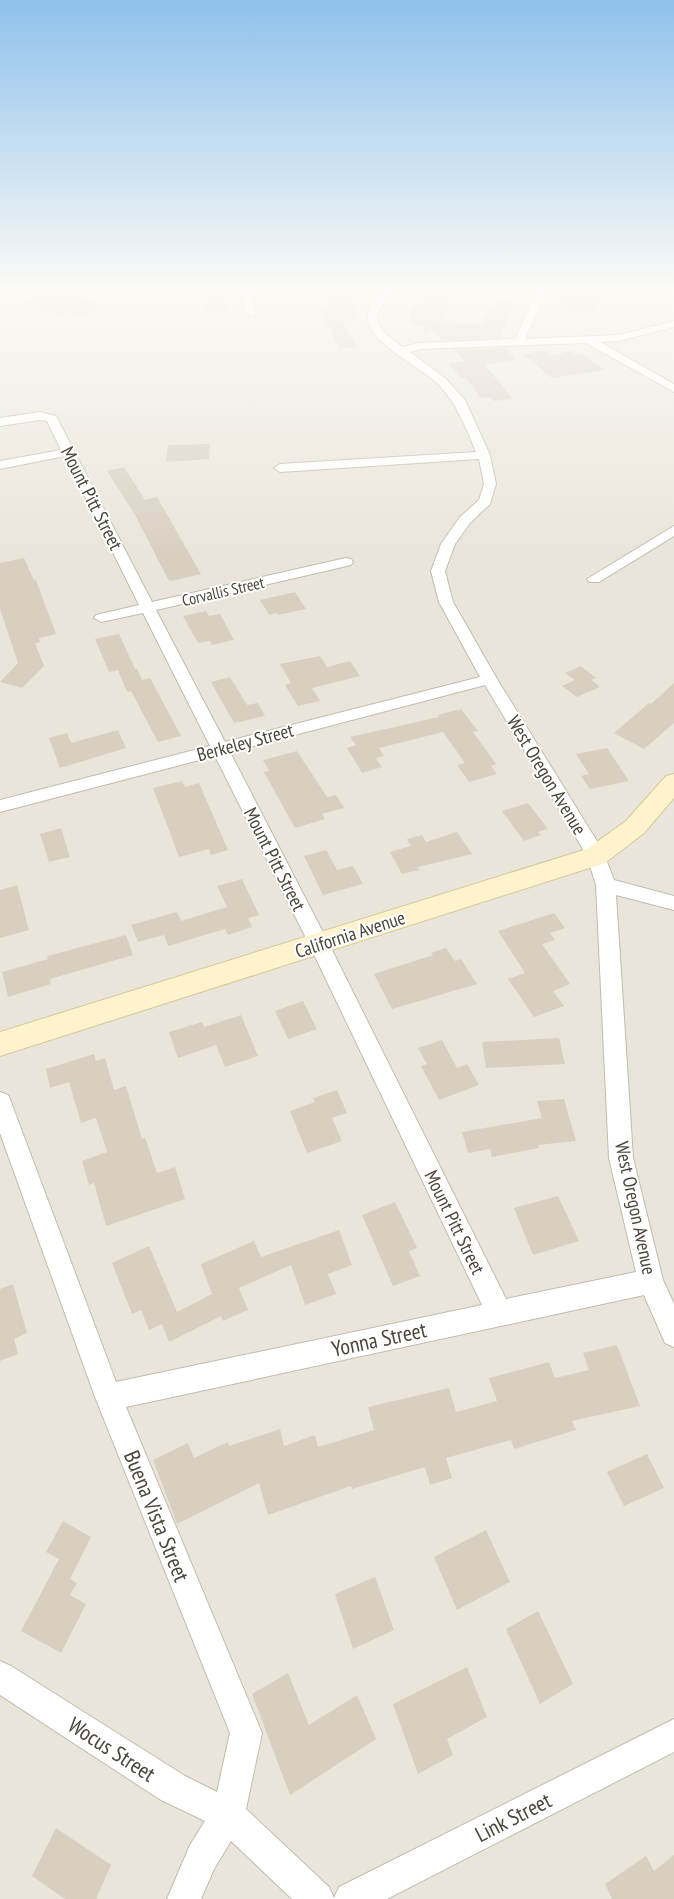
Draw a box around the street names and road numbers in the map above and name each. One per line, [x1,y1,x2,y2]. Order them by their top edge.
street label: Mount Pitt Street [56,442,129,554]
street label: Corvallis Street [180,572,267,610]
street label: West Oregon Avenue [502,711,592,839]
street label: Berkeley Street [194,717,297,766]
street label: Mount Pitt Street [239,803,312,915]
street label: California Avenue [292,905,408,963]
street label: West Oregon Avenue [610,1139,662,1277]
street label: Mount Pitt Street [420,1166,491,1279]
street label: Yonna Street [329,1315,429,1363]
street label: Buena Vista Street [118,1446,196,1586]
street label: Wocus Street [63,1710,161,1788]
street label: Link Street [470,1786,556,1848]

